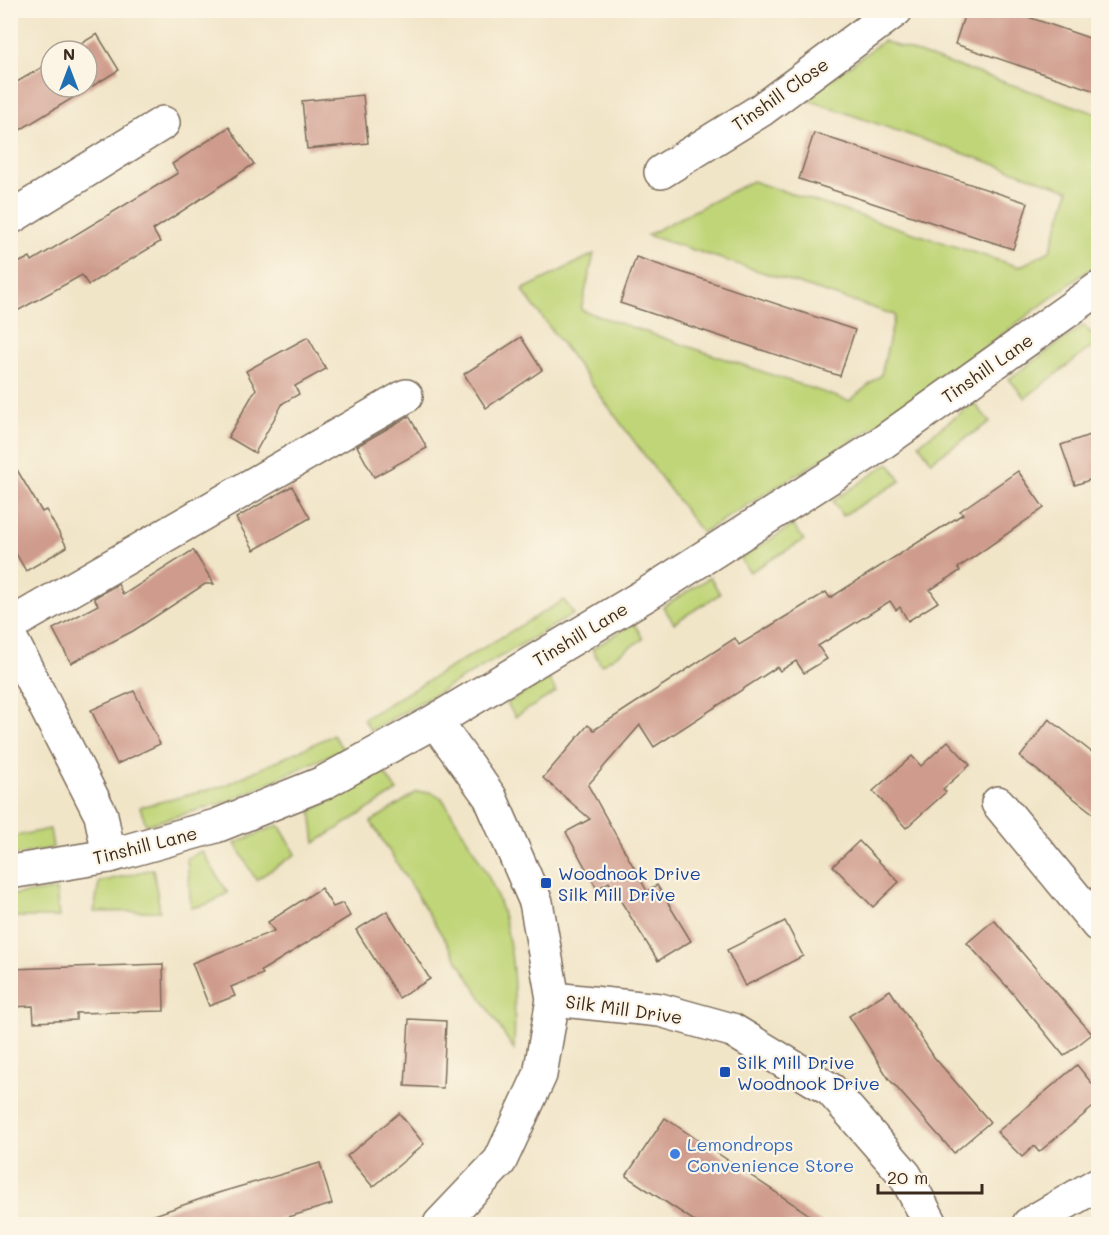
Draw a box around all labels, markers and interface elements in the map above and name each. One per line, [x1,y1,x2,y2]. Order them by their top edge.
north arrow [39,39,99,99]
text: N [63,43,75,64]
street label: Tinshill Close [727,52,833,136]
street label: Tinshill Lane [936,328,1038,408]
street label: Tinshill Lane [528,596,632,672]
street label: Tinshill Lane [90,820,200,870]
place label: Woodnook Drive Silk Mill Drive [558,861,701,906]
marker: Woodnook Drive Silk Mill Drive [539,876,553,890]
street label: Silk Mill Drive [564,989,684,1029]
place label: Silk Mill Drive Woodnook Drive [737,1050,880,1095]
marker: Silk Mill Drive Woodnook Drive [718,1065,732,1079]
place label: Lemondrops Convenience Store [687,1132,854,1177]
marker: Lemondrops Convenience Store [668,1147,682,1161]
scale bar [878,1157,982,1195]
text: 20 m [887,1165,928,1189]

